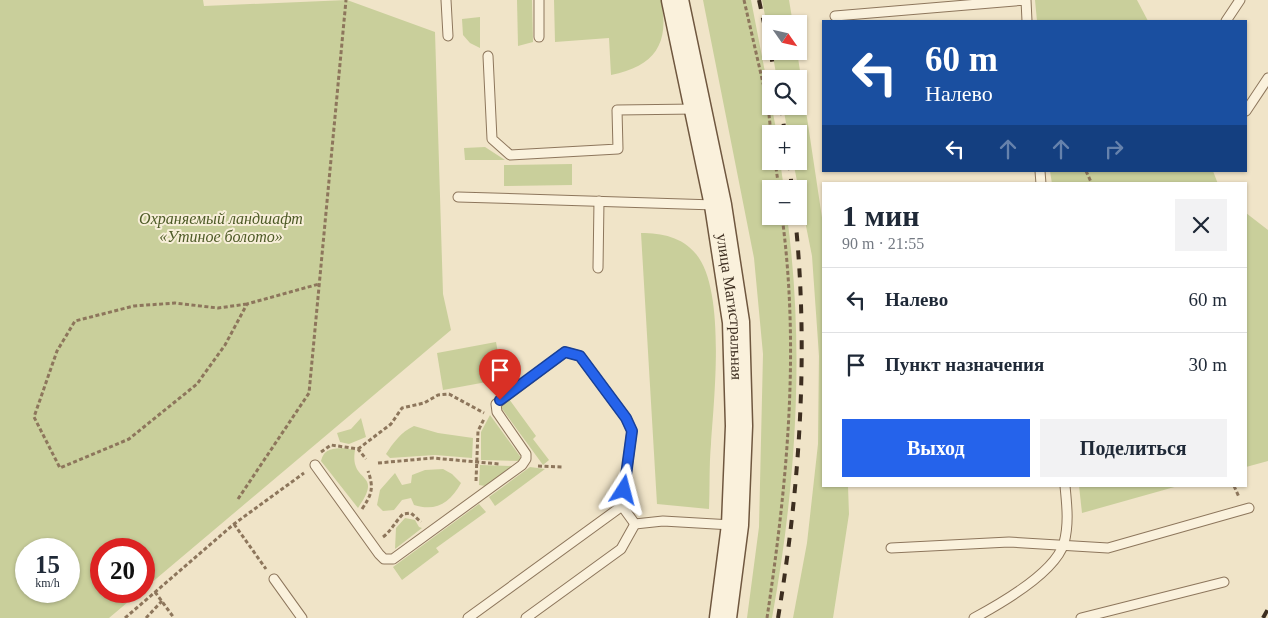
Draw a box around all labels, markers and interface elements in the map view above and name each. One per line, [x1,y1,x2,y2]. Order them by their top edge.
north arrow [762,15,808,60]
map controls [762,15,807,225]
icon: left [842,40,907,105]
text: 60 m [925,40,998,79]
button: search [762,70,807,115]
text: Налево [925,81,993,106]
button: + [762,125,807,170]
icon: left [941,135,969,163]
icon: ahead [994,135,1022,163]
icon: ahead [1047,135,1075,163]
icon: right [1100,135,1128,163]
button: − [762,180,807,225]
text: 1 мин [842,199,920,232]
button: close [1175,199,1227,251]
park label: Охраняемый ландшафт «Утиное болото» [139,210,303,245]
street label: улица Магистральная [712,232,746,381]
text: 90 m · 21:55 [842,235,924,252]
icon: left [842,286,870,314]
text: Налево [885,289,948,310]
text: 60 m [1188,289,1227,310]
pin [479,349,521,400]
icon: arrive [842,351,870,379]
text: Пункт назначения [885,354,1044,375]
text: 30 m [1188,354,1227,375]
icon: arrive [486,356,514,384]
button: Выход [842,419,1030,477]
button: Поделиться [1040,419,1227,477]
position arrow [597,463,649,515]
speed limit sign: 20 [90,538,155,603]
text: 15 [35,551,60,578]
text: km/h [35,576,60,590]

